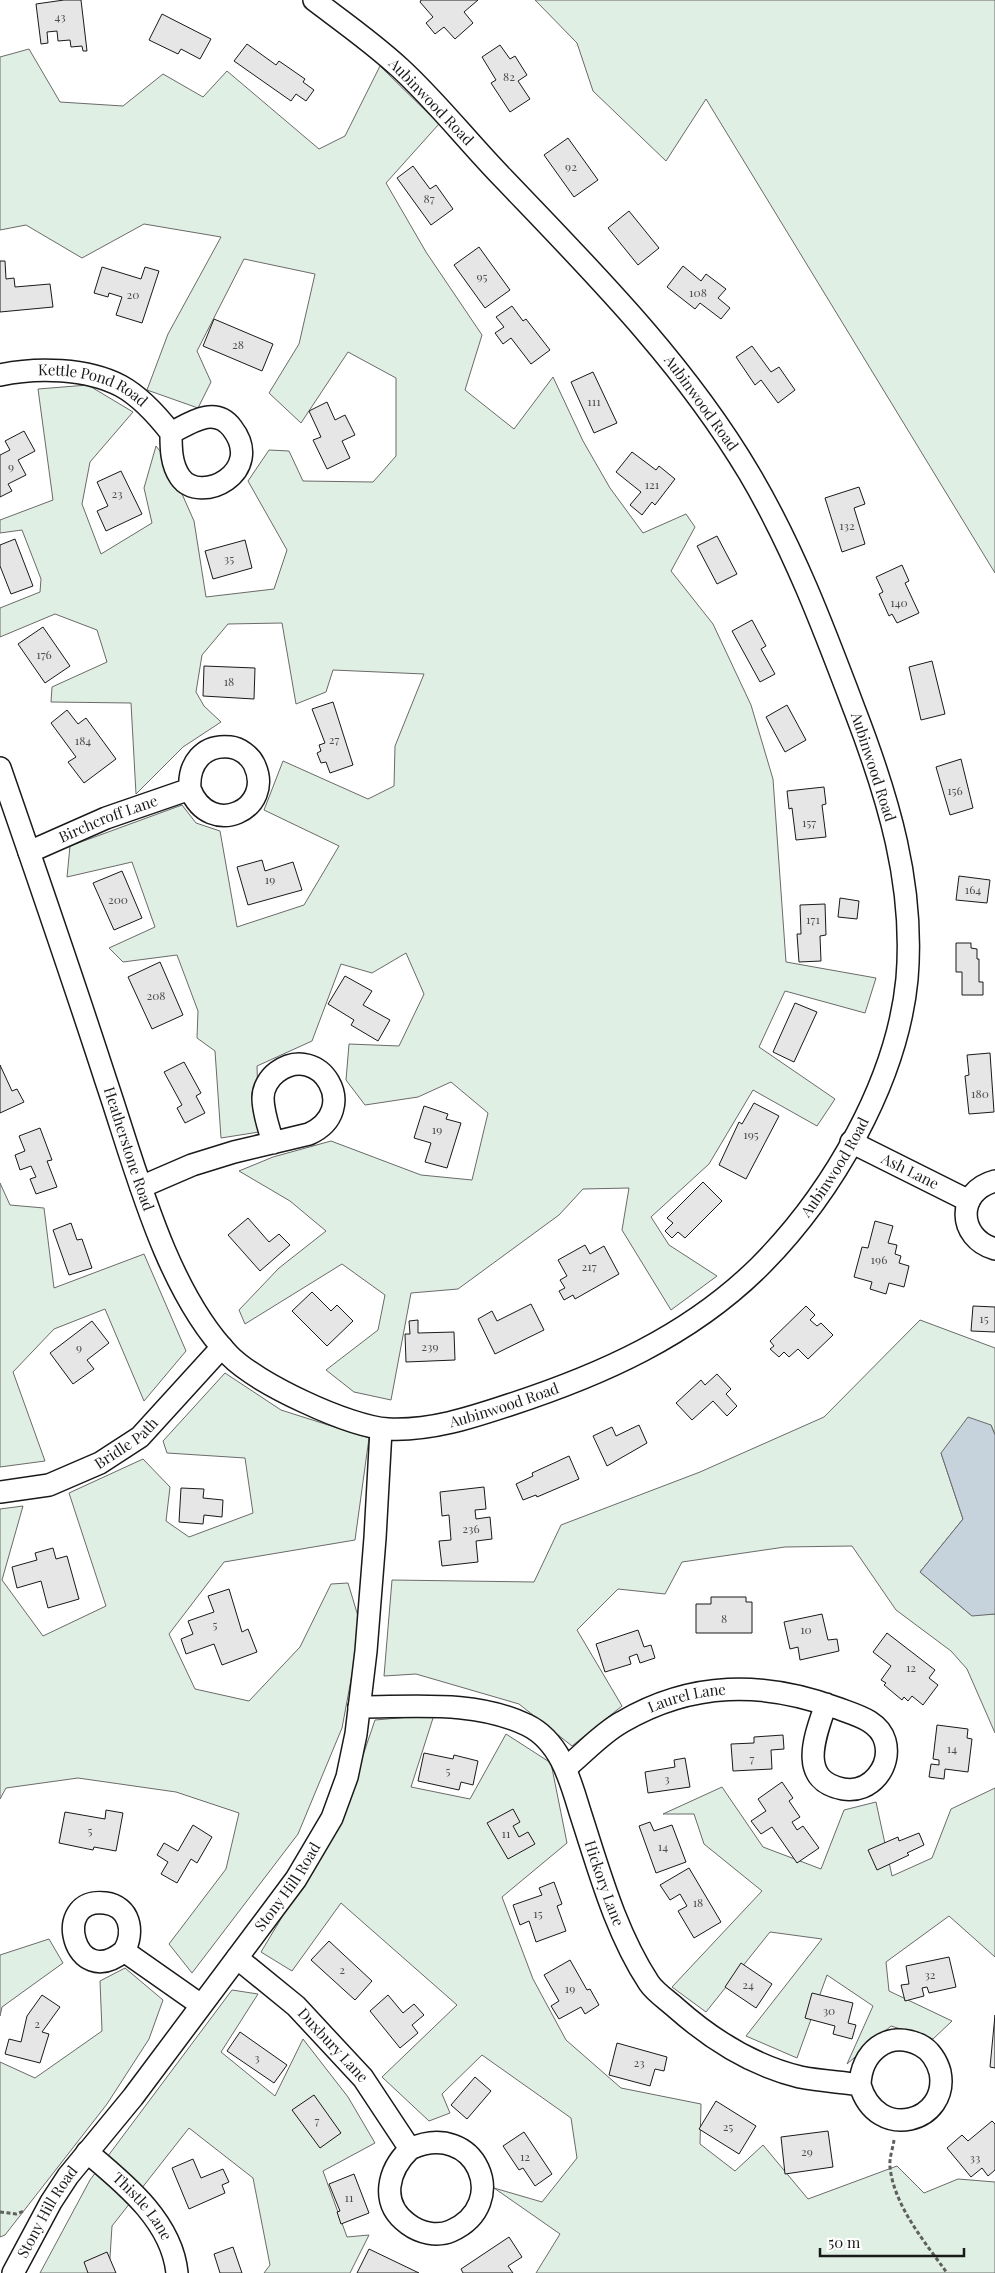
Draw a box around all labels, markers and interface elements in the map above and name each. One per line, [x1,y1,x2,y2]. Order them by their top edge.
house number: 43 [54,8,66,24]
street label: Aubinwood Road [384,53,479,149]
house number: 82 [503,68,515,84]
house number: 92 [565,158,577,174]
house number: 87 [423,190,435,206]
house number: 95 [476,268,488,284]
house number: 108 [689,284,707,300]
house number: 20 [127,286,139,302]
house number: 28 [232,336,244,352]
street label: Aubinwood Road [660,350,744,455]
street label: Kettle Pond Road [38,359,153,411]
house number: 111 [587,393,601,409]
house number: 9 [8,458,14,474]
house number: 121 [645,476,660,492]
house number: 23 [111,485,123,501]
house number: 132 [839,517,855,533]
house number: 35 [224,550,234,566]
house number: 140 [890,594,908,610]
house number: 176 [36,646,52,662]
house number: 18 [224,673,234,689]
street label: Aubinwood Road [847,709,901,824]
house number: 27 [329,731,339,747]
house number: 184 [75,732,91,748]
house number: 156 [947,782,963,798]
street label: Birchcroff Lane [55,790,160,847]
house number: 157 [802,814,816,830]
house number: 19 [265,871,275,887]
house number: 164 [965,881,981,897]
house number: 200 [108,891,128,907]
house number: 171 [806,911,820,927]
house number: 208 [146,987,166,1003]
street label: Heatherstone Road [100,1084,159,1214]
house number: 180 [971,1085,989,1101]
street label: Aubinwood Road [795,1113,873,1221]
house number: 19 [432,1121,442,1137]
house number: 195 [743,1126,759,1142]
street label: Ash Lane [878,1147,943,1193]
house number: 196 [871,1251,887,1267]
house number: 217 [581,1258,597,1274]
house number: 15 [979,1310,989,1326]
house number: 239 [421,1338,439,1354]
house number: 9 [76,1339,82,1355]
street label: Aubinwood Road [446,1377,562,1432]
street label: Bridle Path [90,1413,162,1473]
house number: 236 [462,1520,480,1536]
house number: 8 [721,1610,727,1626]
house number: 5 [213,1616,218,1632]
house number: 10 [800,1621,812,1637]
house number: 12 [906,1659,916,1675]
street label: Laurel Lane [644,1679,727,1717]
house number: 14 [947,1740,957,1756]
house number: 7 [750,1750,755,1766]
house number: 5 [446,1762,451,1778]
house number: 3 [664,1770,670,1786]
house number: 5 [88,1822,93,1838]
house number: 11 [502,1825,511,1841]
street label: Stony Hill Road [249,1838,325,1935]
street label: Hickory Lane [581,1838,629,1929]
house number: 14 [658,1838,668,1854]
house number: 18 [693,1894,703,1910]
house number: 15 [533,1905,543,1921]
house number: 2 [339,1961,345,1977]
house number: 32 [924,1966,936,1982]
house number: 24 [742,1976,754,1992]
house number: 19 [565,1980,575,1996]
house number: 30 [823,2002,835,2018]
street label: Duxbury Lane [294,2003,373,2086]
house number: 2 [34,2015,40,2031]
house number: 3 [254,2049,260,2065]
house number: 23 [633,2054,645,2070]
house number: 7 [315,2112,320,2128]
house number: 25 [723,2118,733,2134]
house number: 29 [801,2143,813,2159]
house number: 12 [520,2148,530,2164]
house number: 33 [970,2149,980,2165]
street label: Stony Hill Road [12,2161,82,2261]
street label: Thistle Lane [109,2168,177,2243]
house number: 11 [345,2189,354,2205]
scale bar [820,2226,964,2258]
text: 50 m [828,2232,861,2252]

